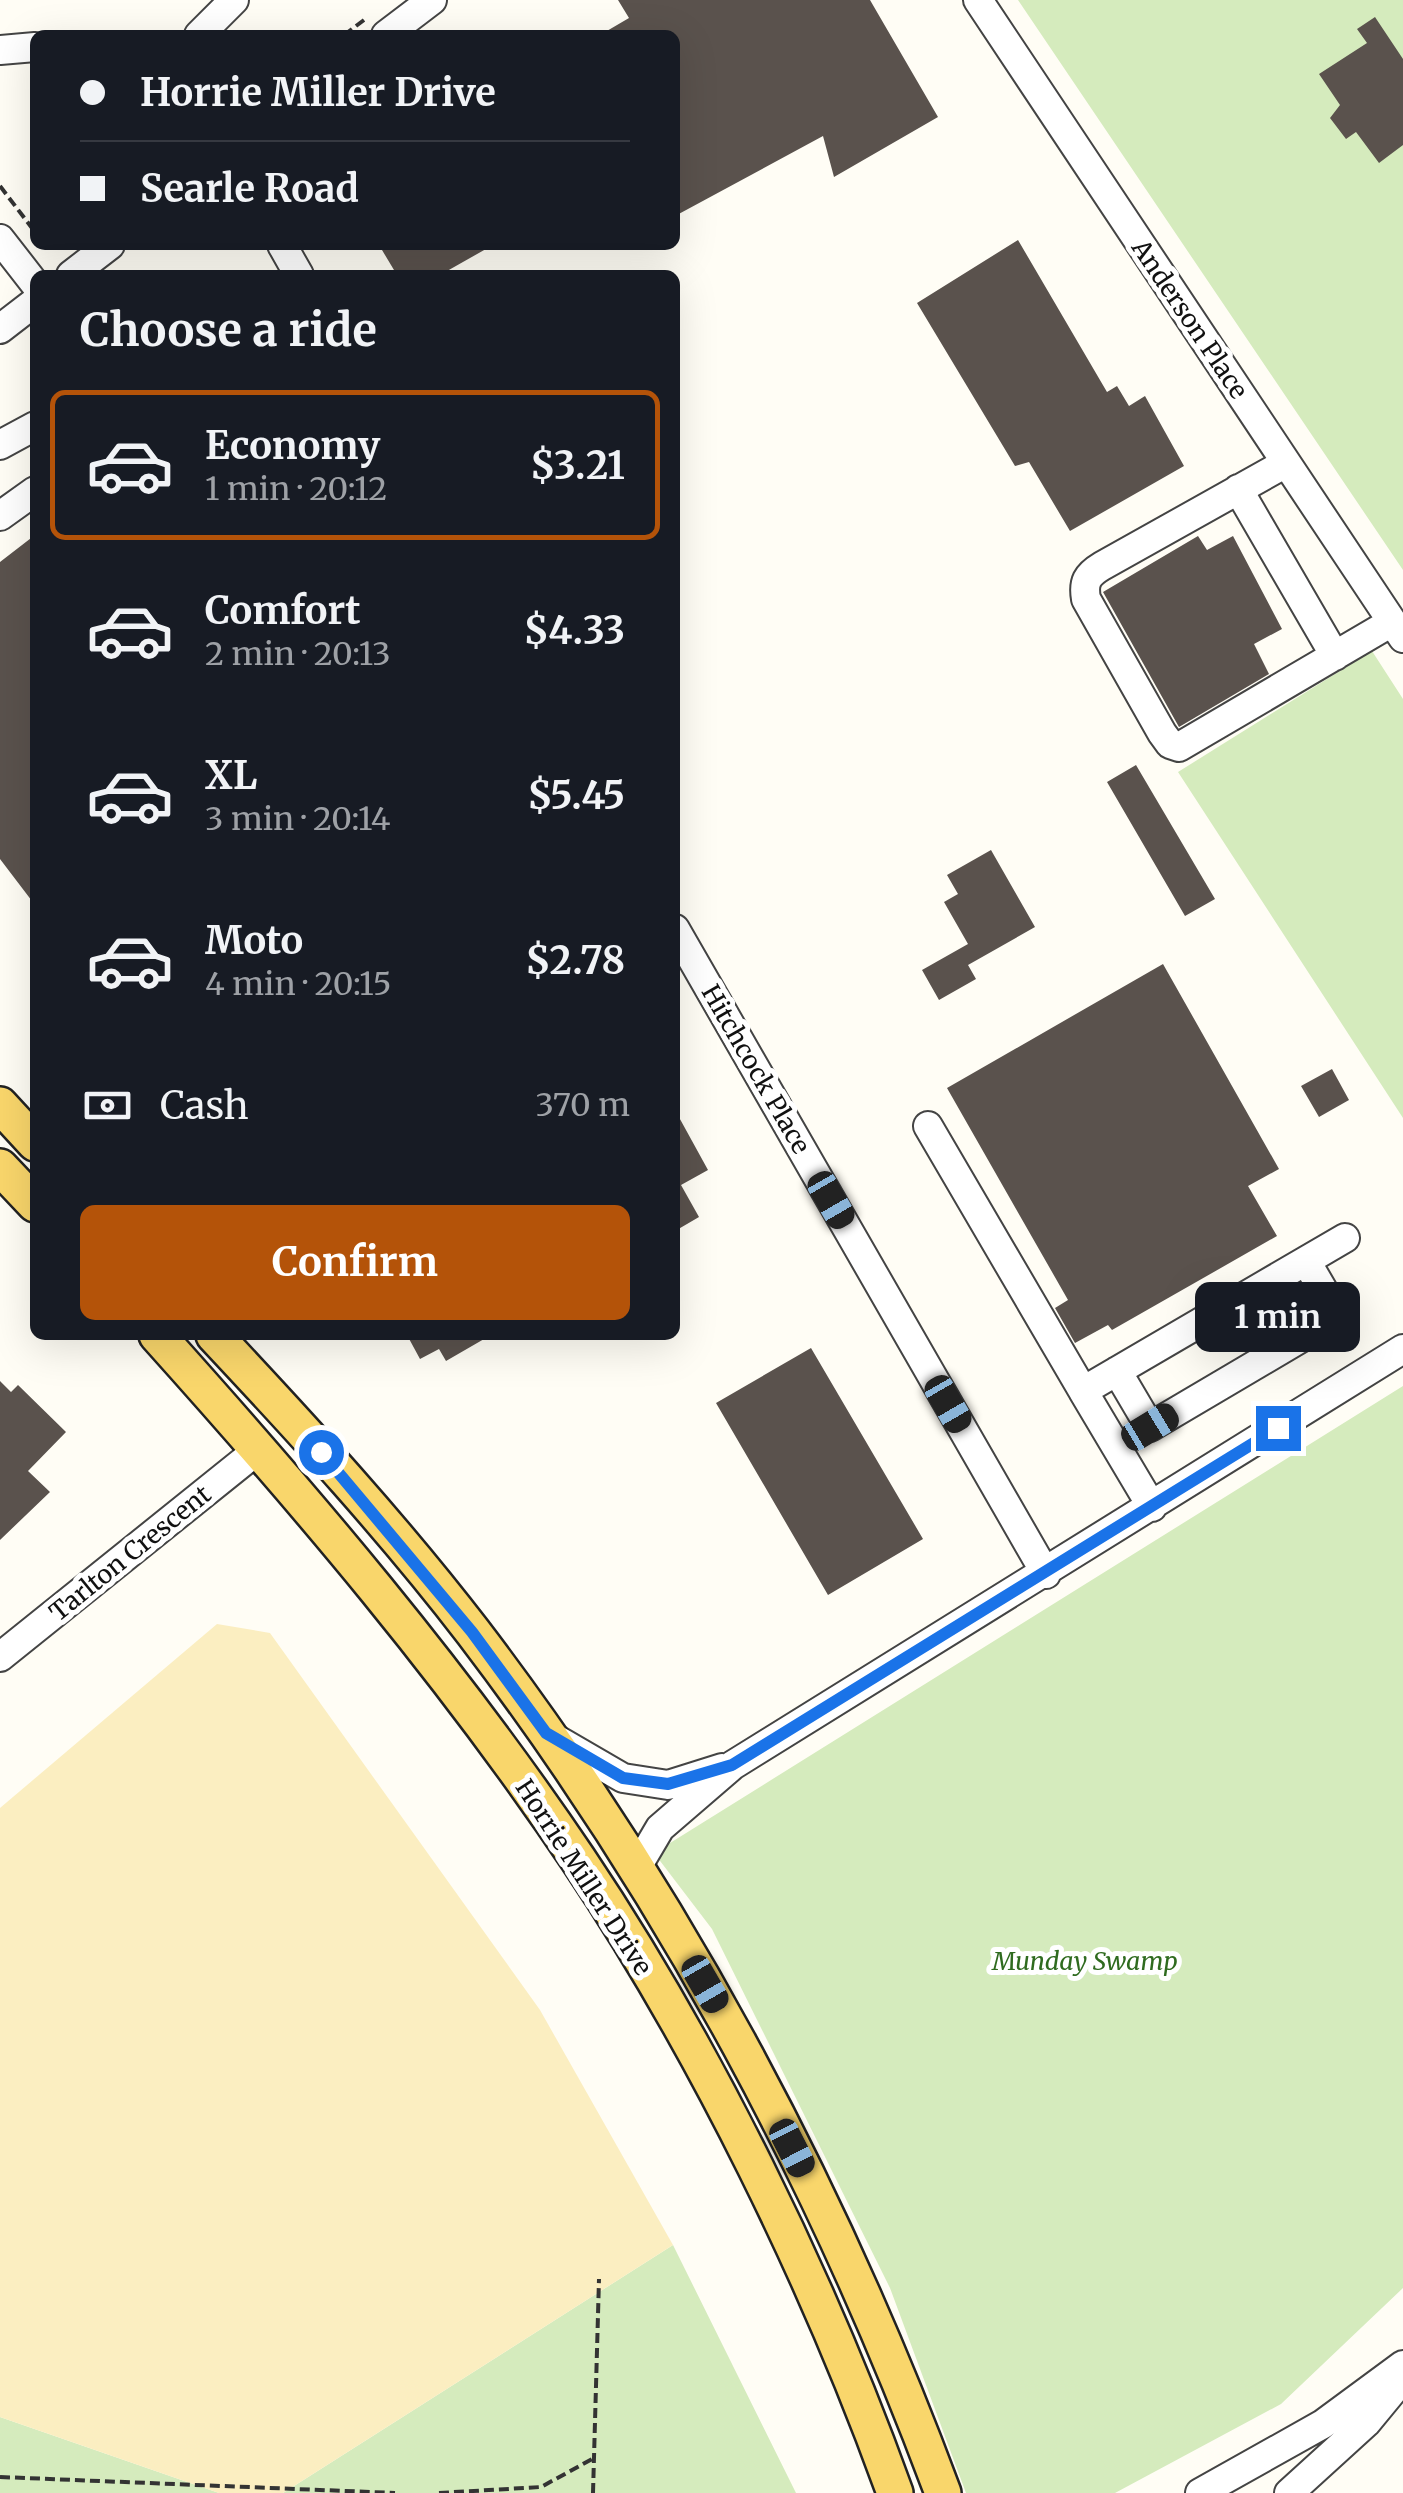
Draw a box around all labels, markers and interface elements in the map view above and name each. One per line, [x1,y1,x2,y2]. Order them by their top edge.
text: Horrie Miller Drive [140,69,496,116]
text: Searle Road [140,165,359,212]
street label: Anderson Place [1124,232,1255,405]
text: Choose a ride [80,302,377,358]
icon: car [85,420,175,510]
text: Economy [205,422,380,469]
text: $3.21 [530,442,625,489]
text: 1 min · 20:12 [205,469,387,509]
icon: car [85,585,175,675]
text: Comfort [205,587,361,634]
text: $4.33 [523,607,625,654]
text: 2 min · 20:13 [205,634,391,674]
icon: car [85,750,175,840]
text: XL [205,752,257,799]
text: $5.45 [527,772,625,819]
text: 3 min · 20:14 [205,799,390,839]
icon: car [85,915,175,1005]
text: Moto [205,917,303,964]
text: $2.78 [525,937,625,984]
text: 4 min · 20:15 [205,964,392,1004]
street label: Hitchcock Place [695,979,817,1159]
icon: cash [80,1078,135,1133]
text: Cash [160,1082,249,1129]
text: 370 m [535,1085,630,1125]
car [803,1167,859,1233]
button: Confirm [80,1205,630,1320]
callout: 1 min [1196,1283,1360,1353]
text: 1 min [1234,1297,1321,1337]
car [920,1371,976,1437]
car [1117,1399,1183,1455]
route end [1256,1406,1301,1451]
route start [299,1430,344,1475]
street label: Tarlton Crescent [43,1478,217,1628]
street label: Horrie Miller Drive [509,1773,659,1981]
park label: Munday Swamp [991,1945,1178,1977]
car [677,1951,733,2017]
car [765,2114,819,2182]

